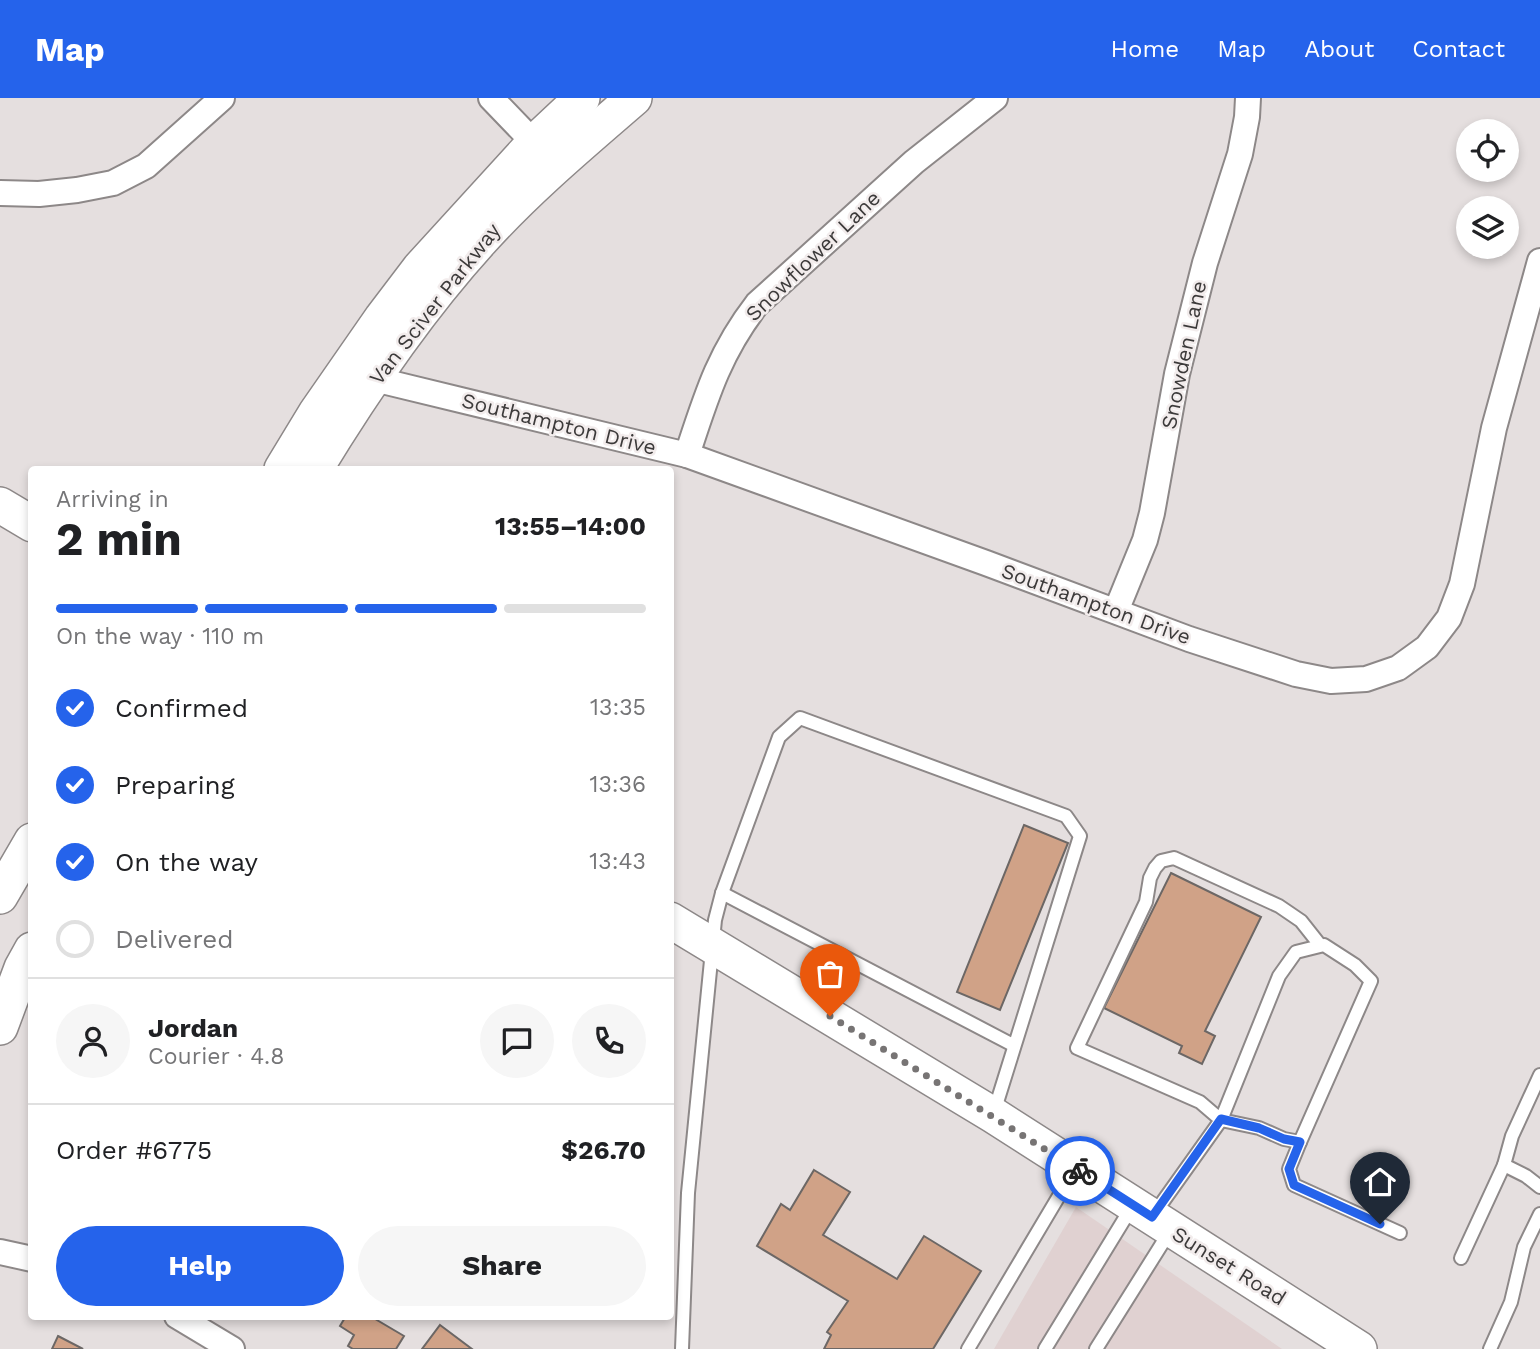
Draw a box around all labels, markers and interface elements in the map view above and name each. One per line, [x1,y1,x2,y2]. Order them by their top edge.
text: Map [35,30,105,69]
text: Home [1111,35,1179,63]
text: Map [1217,35,1266,63]
text: About [1304,35,1374,63]
text: Contact [1412,35,1505,63]
map controls [1456,119,1519,259]
button: locate [1456,119,1519,182]
street label: Snowflower Lane [740,185,885,326]
button: layers [1456,196,1519,259]
street label: Van Sciver Parkway [364,218,506,389]
street label: Snowden Lane [1156,279,1211,431]
street label: Southampton Drive [459,387,659,460]
text: Arriving in [56,486,169,513]
text: 13:55–14:00 [495,511,646,541]
text: 2 min [56,512,182,566]
street label: Southampton Drive [998,558,1194,649]
text: On the way · 110 m [56,623,264,650]
icon: check [56,689,94,727]
text: Confirmed [115,693,248,723]
text: 13:35 [590,694,646,721]
icon: check [56,766,94,804]
text: Preparing [115,770,235,800]
text: 13:36 [589,771,646,798]
icon: check [56,843,94,881]
text: On the way [115,847,258,877]
text: 13:43 [589,848,646,875]
text: Delivered [115,924,234,954]
pin [800,944,860,1016]
icon: bag [811,955,849,993]
button: person [56,1004,130,1078]
button: chat [480,1004,554,1078]
button: phone [572,1004,646,1078]
text: Jordan [148,1013,238,1043]
text: Courier · 4.8 [148,1043,284,1070]
text: Order #6775 [56,1135,212,1165]
text: $26.70 [561,1135,646,1165]
courier [1045,1136,1115,1206]
icon: bike [1061,1152,1099,1190]
pin [1350,1152,1410,1224]
icon: home [1361,1163,1399,1201]
street label: Sunset Road [1168,1221,1291,1310]
button: Help [56,1226,344,1306]
button: Share [358,1226,646,1306]

